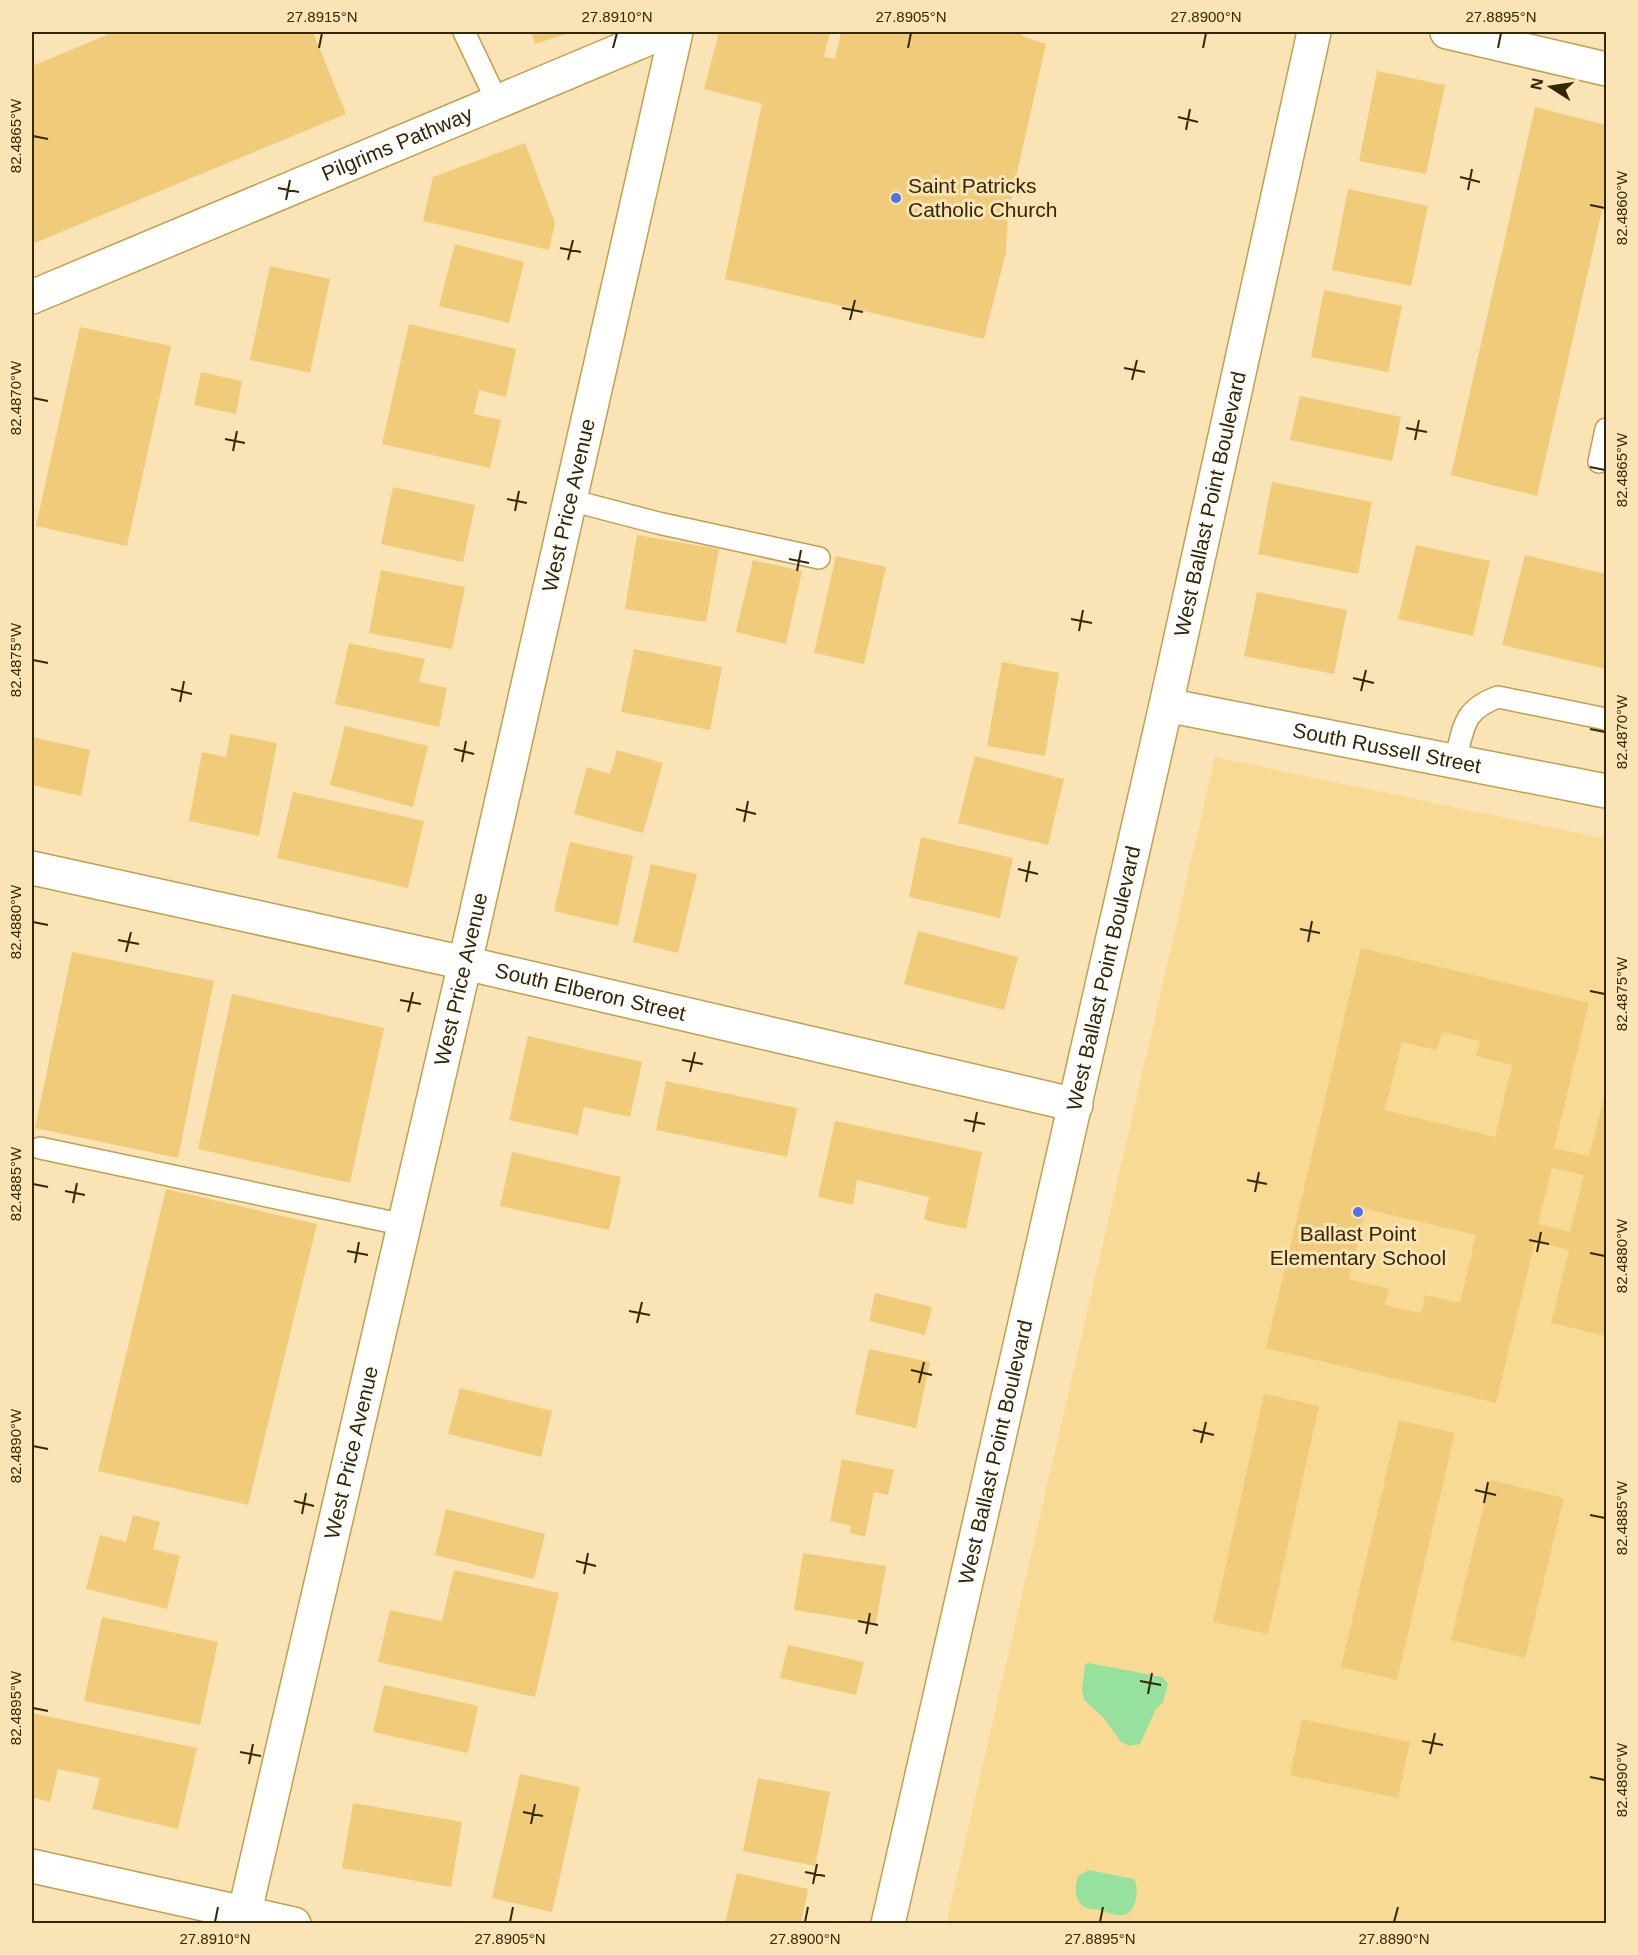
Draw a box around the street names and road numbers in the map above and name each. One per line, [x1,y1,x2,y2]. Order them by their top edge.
street label: Pilgrims Pathway [318,101,476,185]
street label: West Ballast Point Boulevard [1169,369,1250,639]
street label: West Price Avenue [538,416,599,594]
street label: South Russell Street [1291,718,1483,777]
street label: West Ballast Point Boulevard [1062,844,1144,1113]
street label: West Price Avenue [430,890,492,1068]
street label: South Elberon Street [493,958,688,1025]
street label: West Ballast Point Boulevard [954,1318,1036,1586]
street label: West Price Avenue [320,1364,382,1541]

